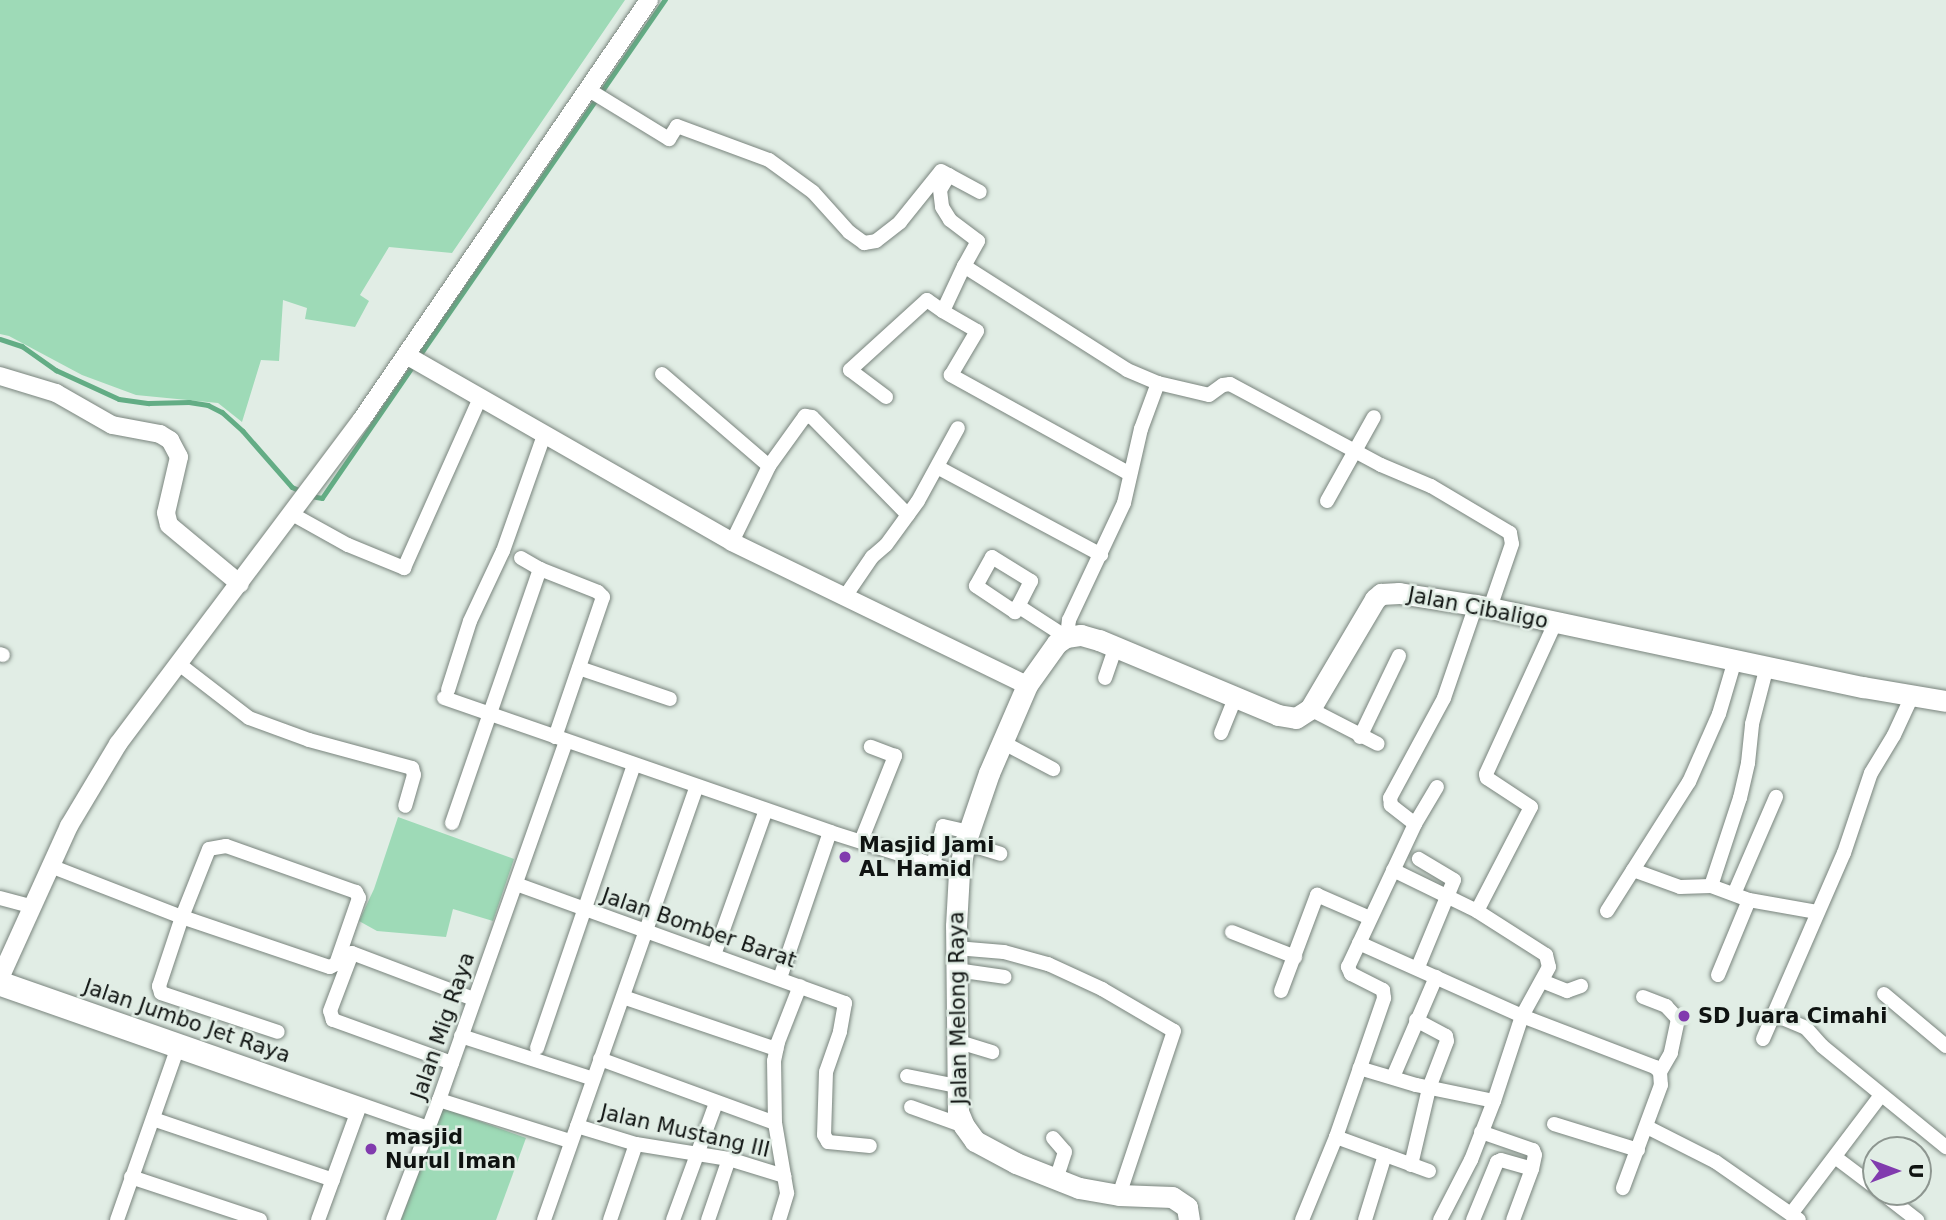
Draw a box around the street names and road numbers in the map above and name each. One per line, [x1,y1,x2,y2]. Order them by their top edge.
street label: Jalan Cibaligo [1406,582,1550,634]
street label: Jalan Bomber Barat [598,883,800,973]
street label: Jalan Melong Raya [944,911,972,1105]
street label: Jalan Mig Raya [406,949,480,1103]
street label: Jalan Jumbo Jet Raya [80,974,294,1068]
street label: Jalan Mustang III [598,1099,772,1163]

